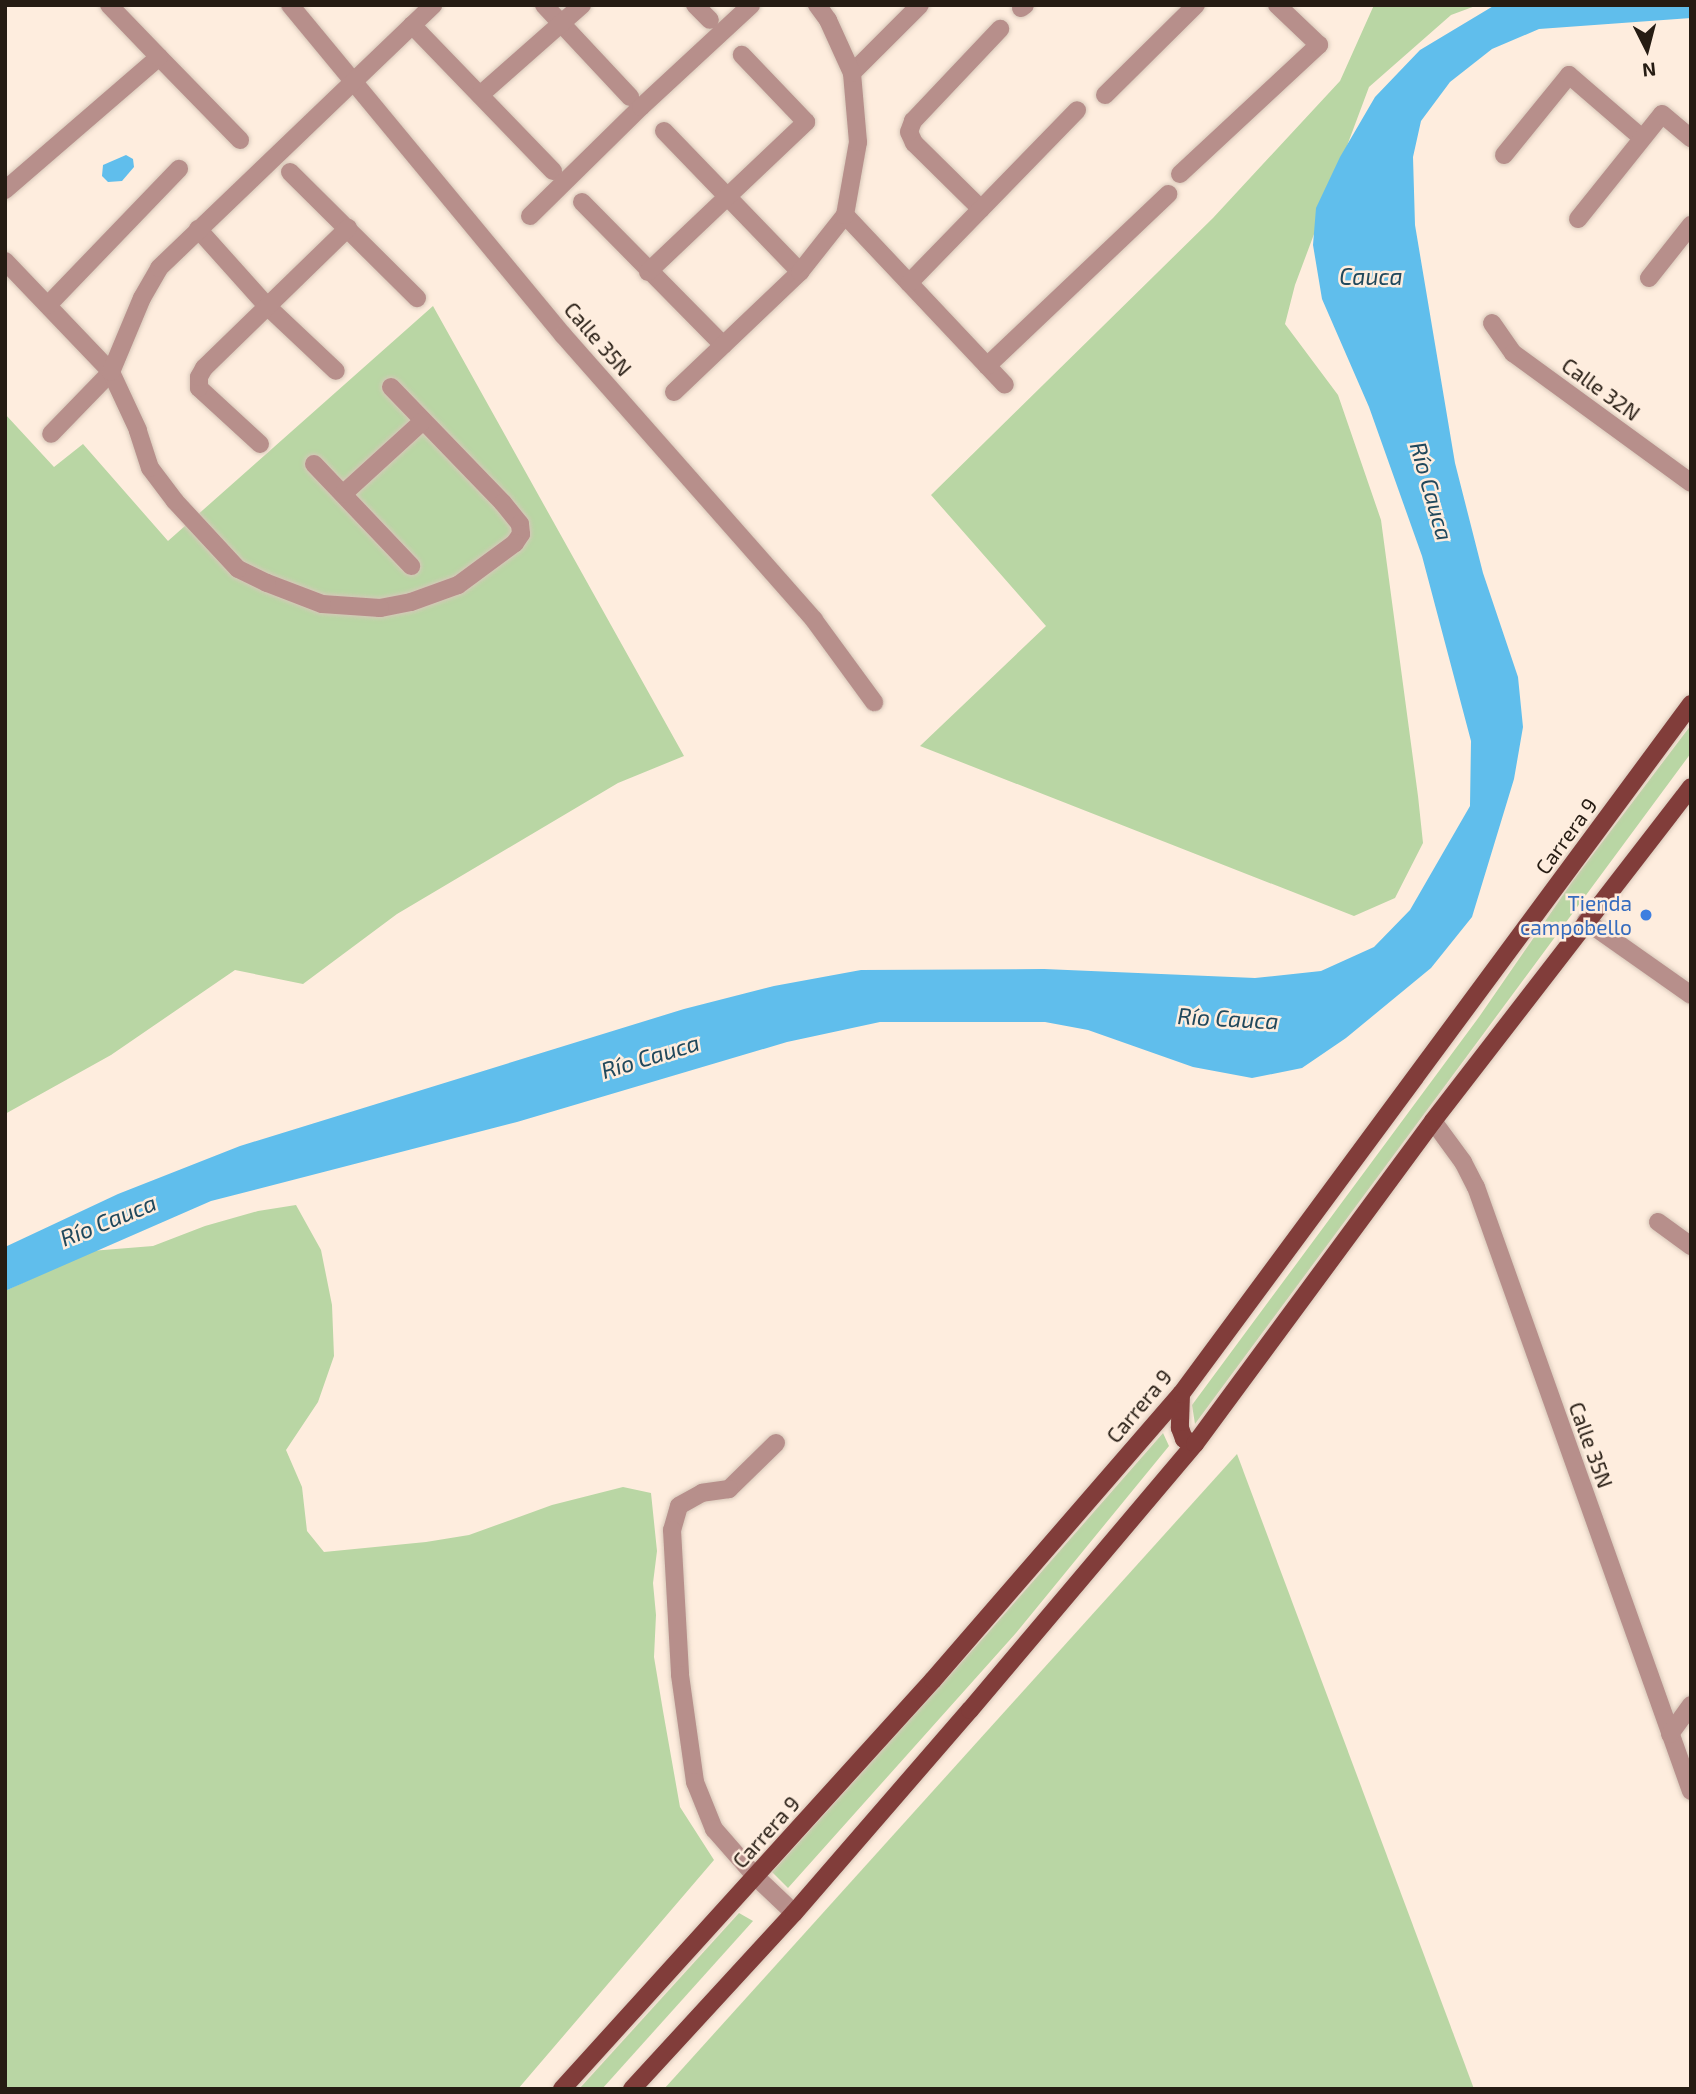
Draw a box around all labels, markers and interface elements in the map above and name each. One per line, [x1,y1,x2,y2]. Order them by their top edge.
north arrow [1612,14,1682,84]
text: N [1641,58,1657,83]
water label: Cauca [1339,262,1403,290]
street label: Calle 35N [559,297,637,381]
street label: Calle 32N [1557,352,1645,426]
water label: Río Cauca [1405,439,1459,543]
street label: Carrera 9 [1530,793,1602,879]
place label: Tienda campobello [1520,890,1632,940]
marker: Tienda campobello [1638,907,1654,923]
water label: Río Cauca [1177,1002,1279,1034]
water label: Río Cauca [598,1028,702,1084]
water label: Río Cauca [56,1188,160,1252]
street label: Carrera 9 [1101,1364,1177,1448]
street label: Calle 35N [1564,1399,1618,1491]
street label: Carrera 9 [727,1791,805,1873]

